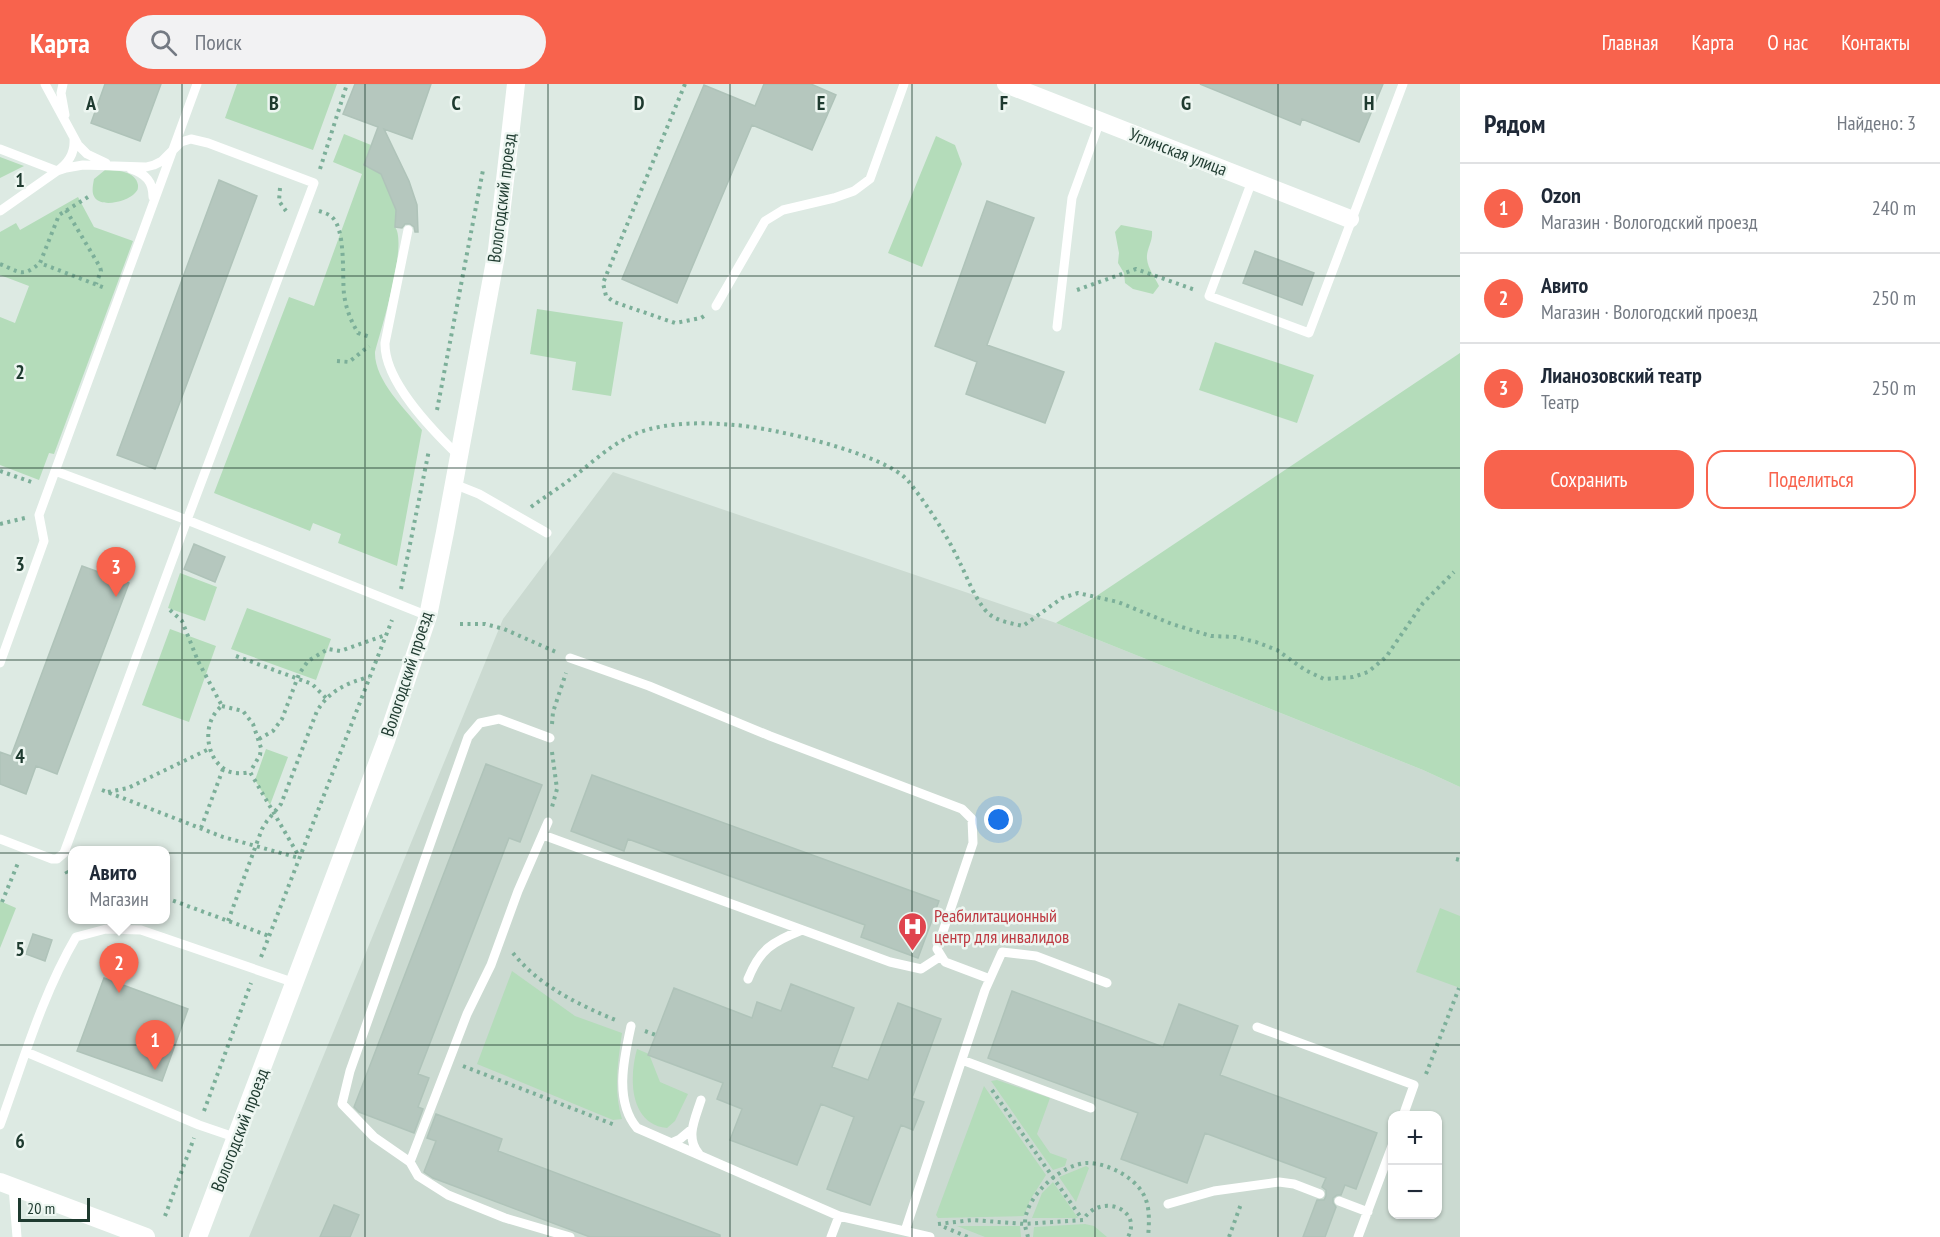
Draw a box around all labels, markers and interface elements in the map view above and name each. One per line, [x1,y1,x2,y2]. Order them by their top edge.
search box [126,15,546,69]
text: Карта [30,24,90,61]
icon: search [147,26,180,59]
text: Поиск [195,28,242,56]
text: Главная [1602,29,1658,56]
text: Карта [1691,29,1734,56]
text: О нас [1767,29,1808,56]
text: Контакты [1841,29,1910,56]
text: A [85,90,97,116]
text: B [269,90,279,116]
text: C [451,90,461,116]
text: D [634,90,645,116]
text: E [817,90,825,116]
text: F [1000,90,1008,116]
text: G [1181,90,1191,116]
text: H [1364,90,1374,116]
text: Рядом [1484,107,1545,140]
text: Найдено: 3 [1837,110,1916,136]
street label: Угличская улица [1126,122,1230,181]
street label: Вологодский проезд [482,132,521,264]
text: 1 [15,167,25,193]
text: Ozon [1541,181,1581,209]
text: 1 [1499,195,1508,221]
text: 240 m [1872,195,1916,221]
text: Магазин · Вологодский проезд [1541,209,1757,235]
text: Авито [1541,271,1588,299]
text: 2 [1499,285,1508,311]
text: 250 m [1872,285,1916,311]
text: Магазин · Вологодский проезд [1541,299,1757,325]
text: 2 [15,359,25,385]
text: Лианозовский театр [1541,361,1702,389]
text: 3 [1499,375,1508,401]
text: 250 m [1872,375,1916,401]
text: Театр [1541,389,1579,415]
button: Сохранить [1484,450,1694,509]
button: Поделиться [1706,450,1916,509]
pin: 3 [96,548,136,597]
text: 3 [15,551,25,577]
street label: Вологодский проезд [375,608,438,739]
text: 4 [15,743,25,769]
your location [984,805,1013,834]
popup [68,846,170,924]
text: Авито [89,858,137,886]
text: Магазин [89,886,149,912]
place label: Реабилитационный центр для инвалидов [934,904,1069,948]
hospital icon: Реабилитационный центр для инвалидов [897,910,929,952]
text: 5 [15,936,25,962]
pin: 2 [100,944,138,993]
pin: 1 [136,1020,174,1070]
street label: Вологодский проезд [205,1065,274,1195]
map controls [1388,1111,1442,1219]
button: + [1388,1111,1442,1165]
text: 6 [15,1128,25,1154]
button: − [1388,1165,1442,1219]
scale bar [18,1195,90,1222]
text: 20 m [27,1198,55,1218]

